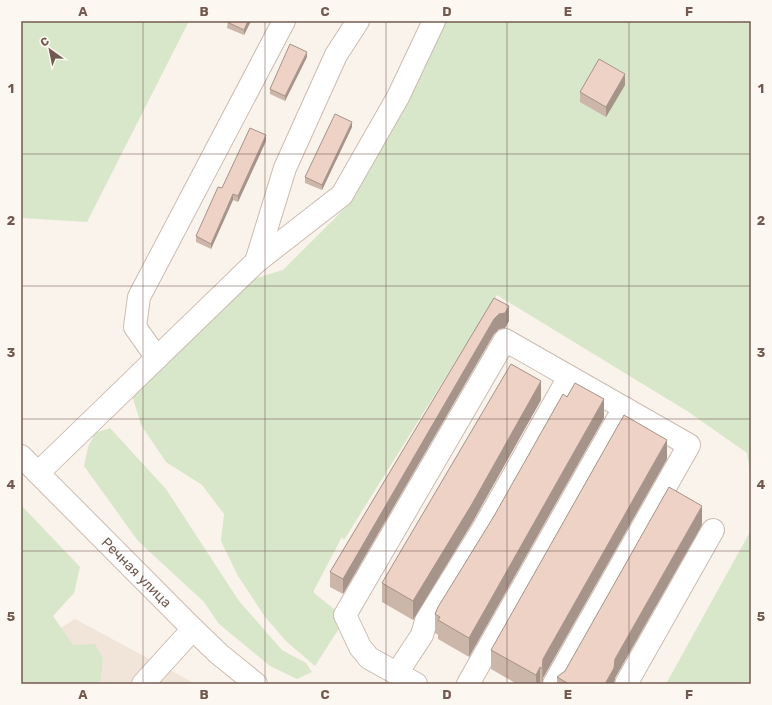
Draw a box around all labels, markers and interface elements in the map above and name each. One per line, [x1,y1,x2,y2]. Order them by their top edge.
text: A [78,4,88,19]
text: B [199,4,209,19]
text: C [320,4,330,19]
text: D [442,4,452,19]
text: E [564,4,572,19]
text: F [685,4,693,19]
north arrow [30,30,70,70]
text: С [38,34,52,50]
text: 1 [8,81,14,96]
text: 1 [758,81,764,96]
text: 2 [7,213,15,228]
text: 2 [757,213,765,228]
text: 3 [7,345,16,360]
text: 3 [757,345,766,360]
text: 4 [7,477,16,492]
text: 4 [757,477,766,492]
street label: Речная улица [98,534,175,611]
text: 5 [7,609,15,624]
text: 5 [757,609,765,624]
text: A [78,687,88,702]
text: B [199,687,209,702]
text: C [320,687,330,702]
text: D [442,687,452,702]
text: E [564,687,572,702]
text: F [685,687,693,702]

